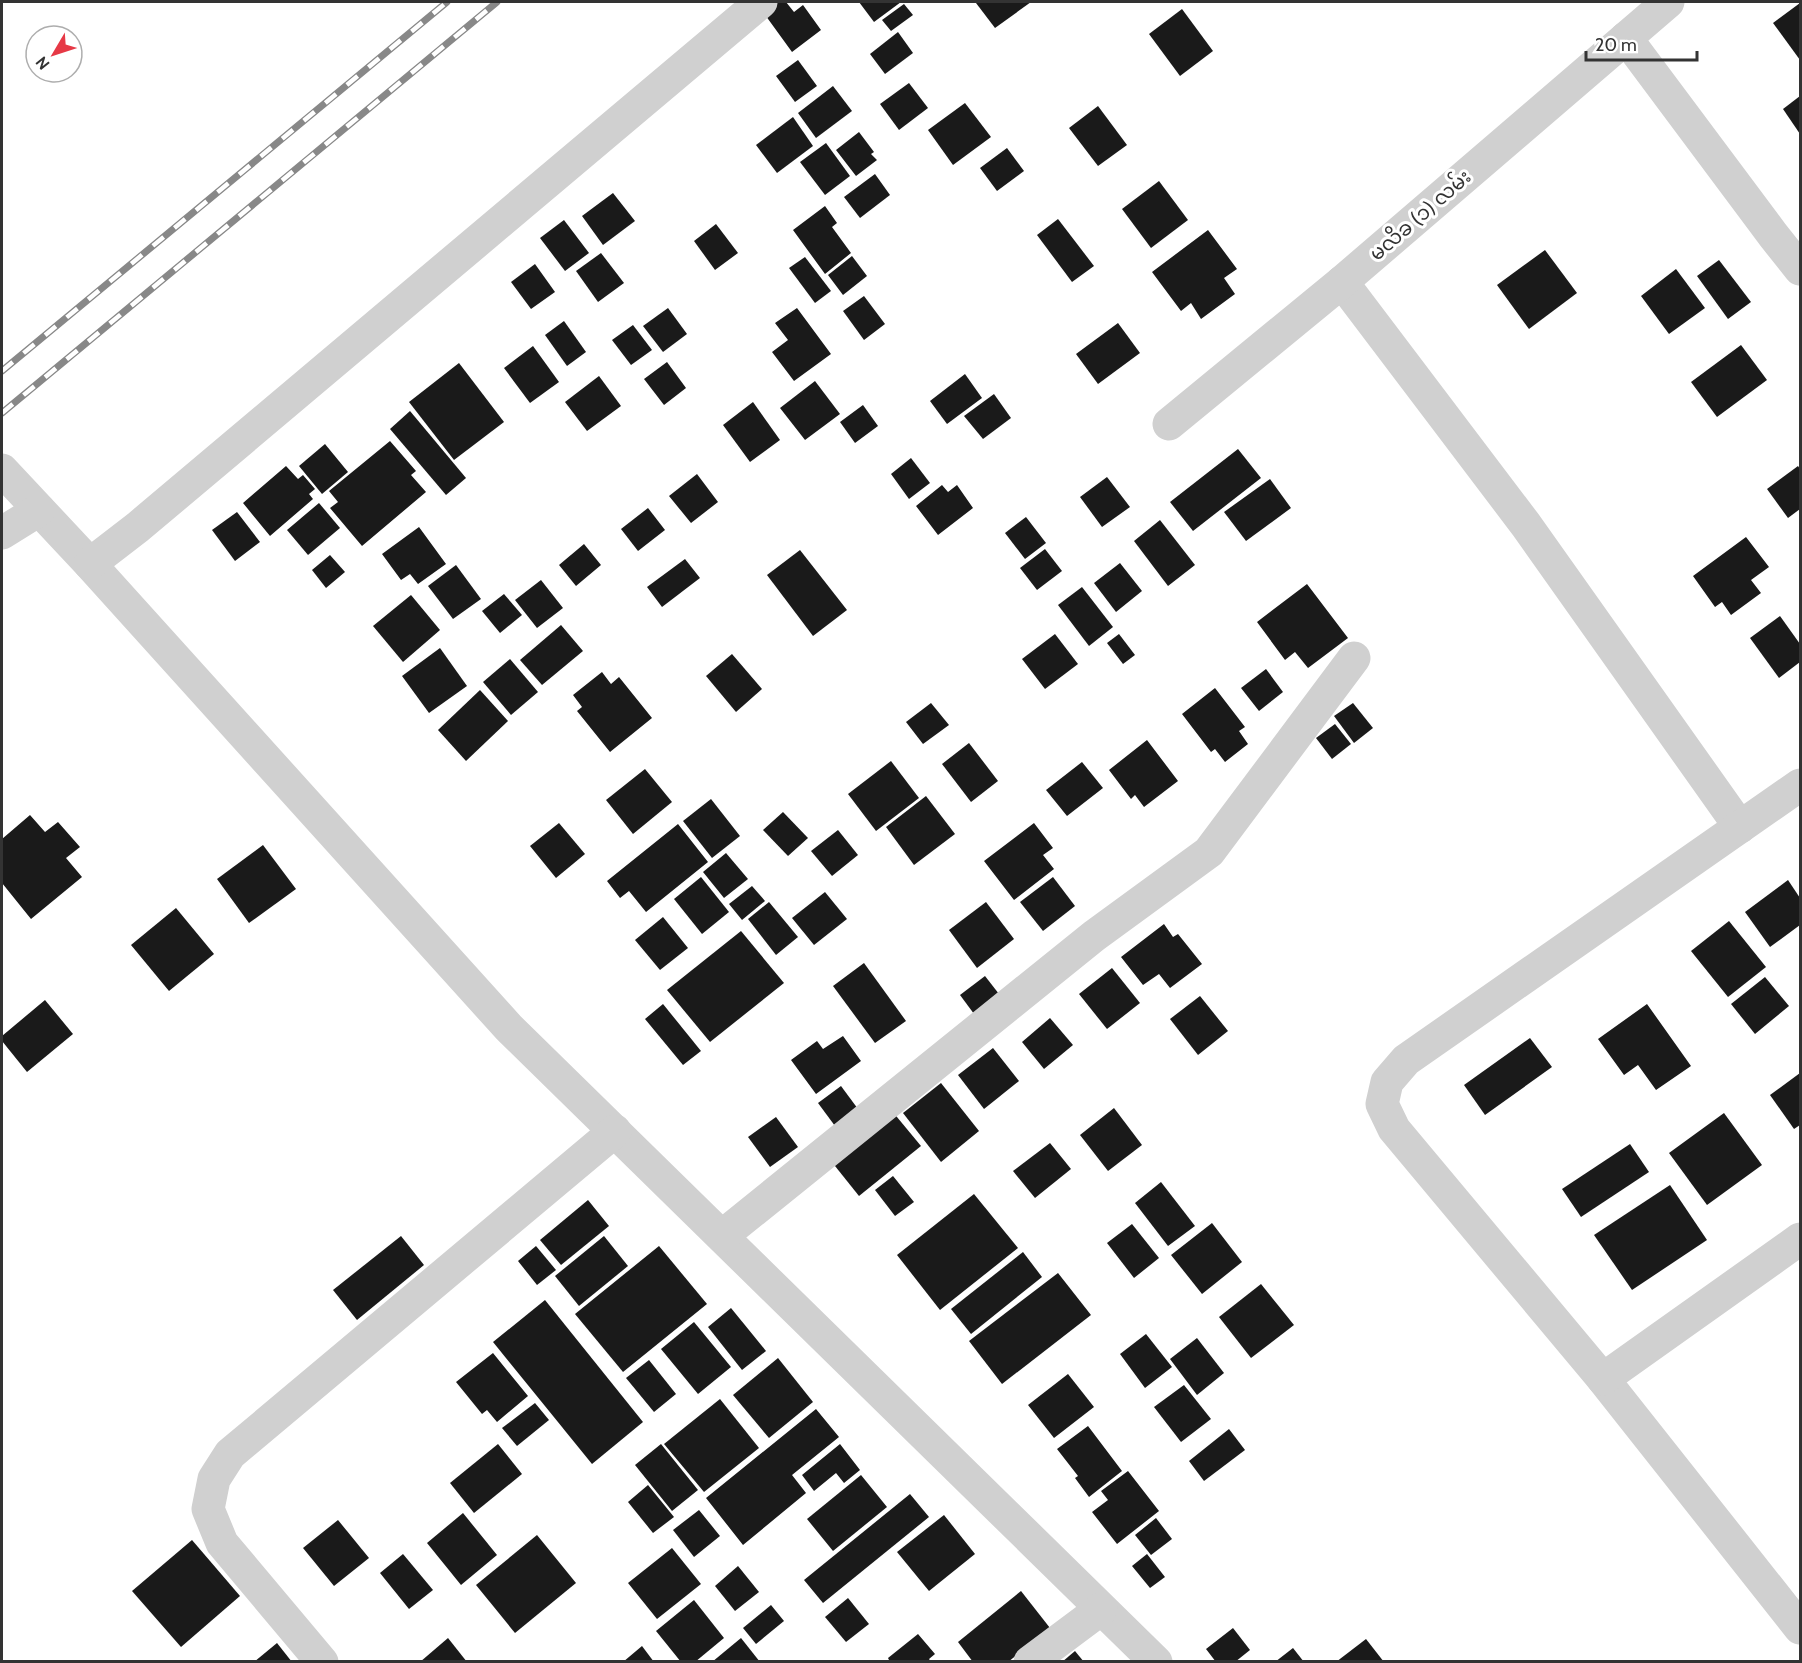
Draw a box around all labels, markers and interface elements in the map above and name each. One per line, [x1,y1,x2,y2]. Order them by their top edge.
north arrow [24,24,84,84]
scale bar [1586,24,1697,62]
text: 20 m [1595,34,1637,56]
text: N [32,53,54,73]
street label: မလိခ (၁) လမ်း [1363,163,1476,266]

